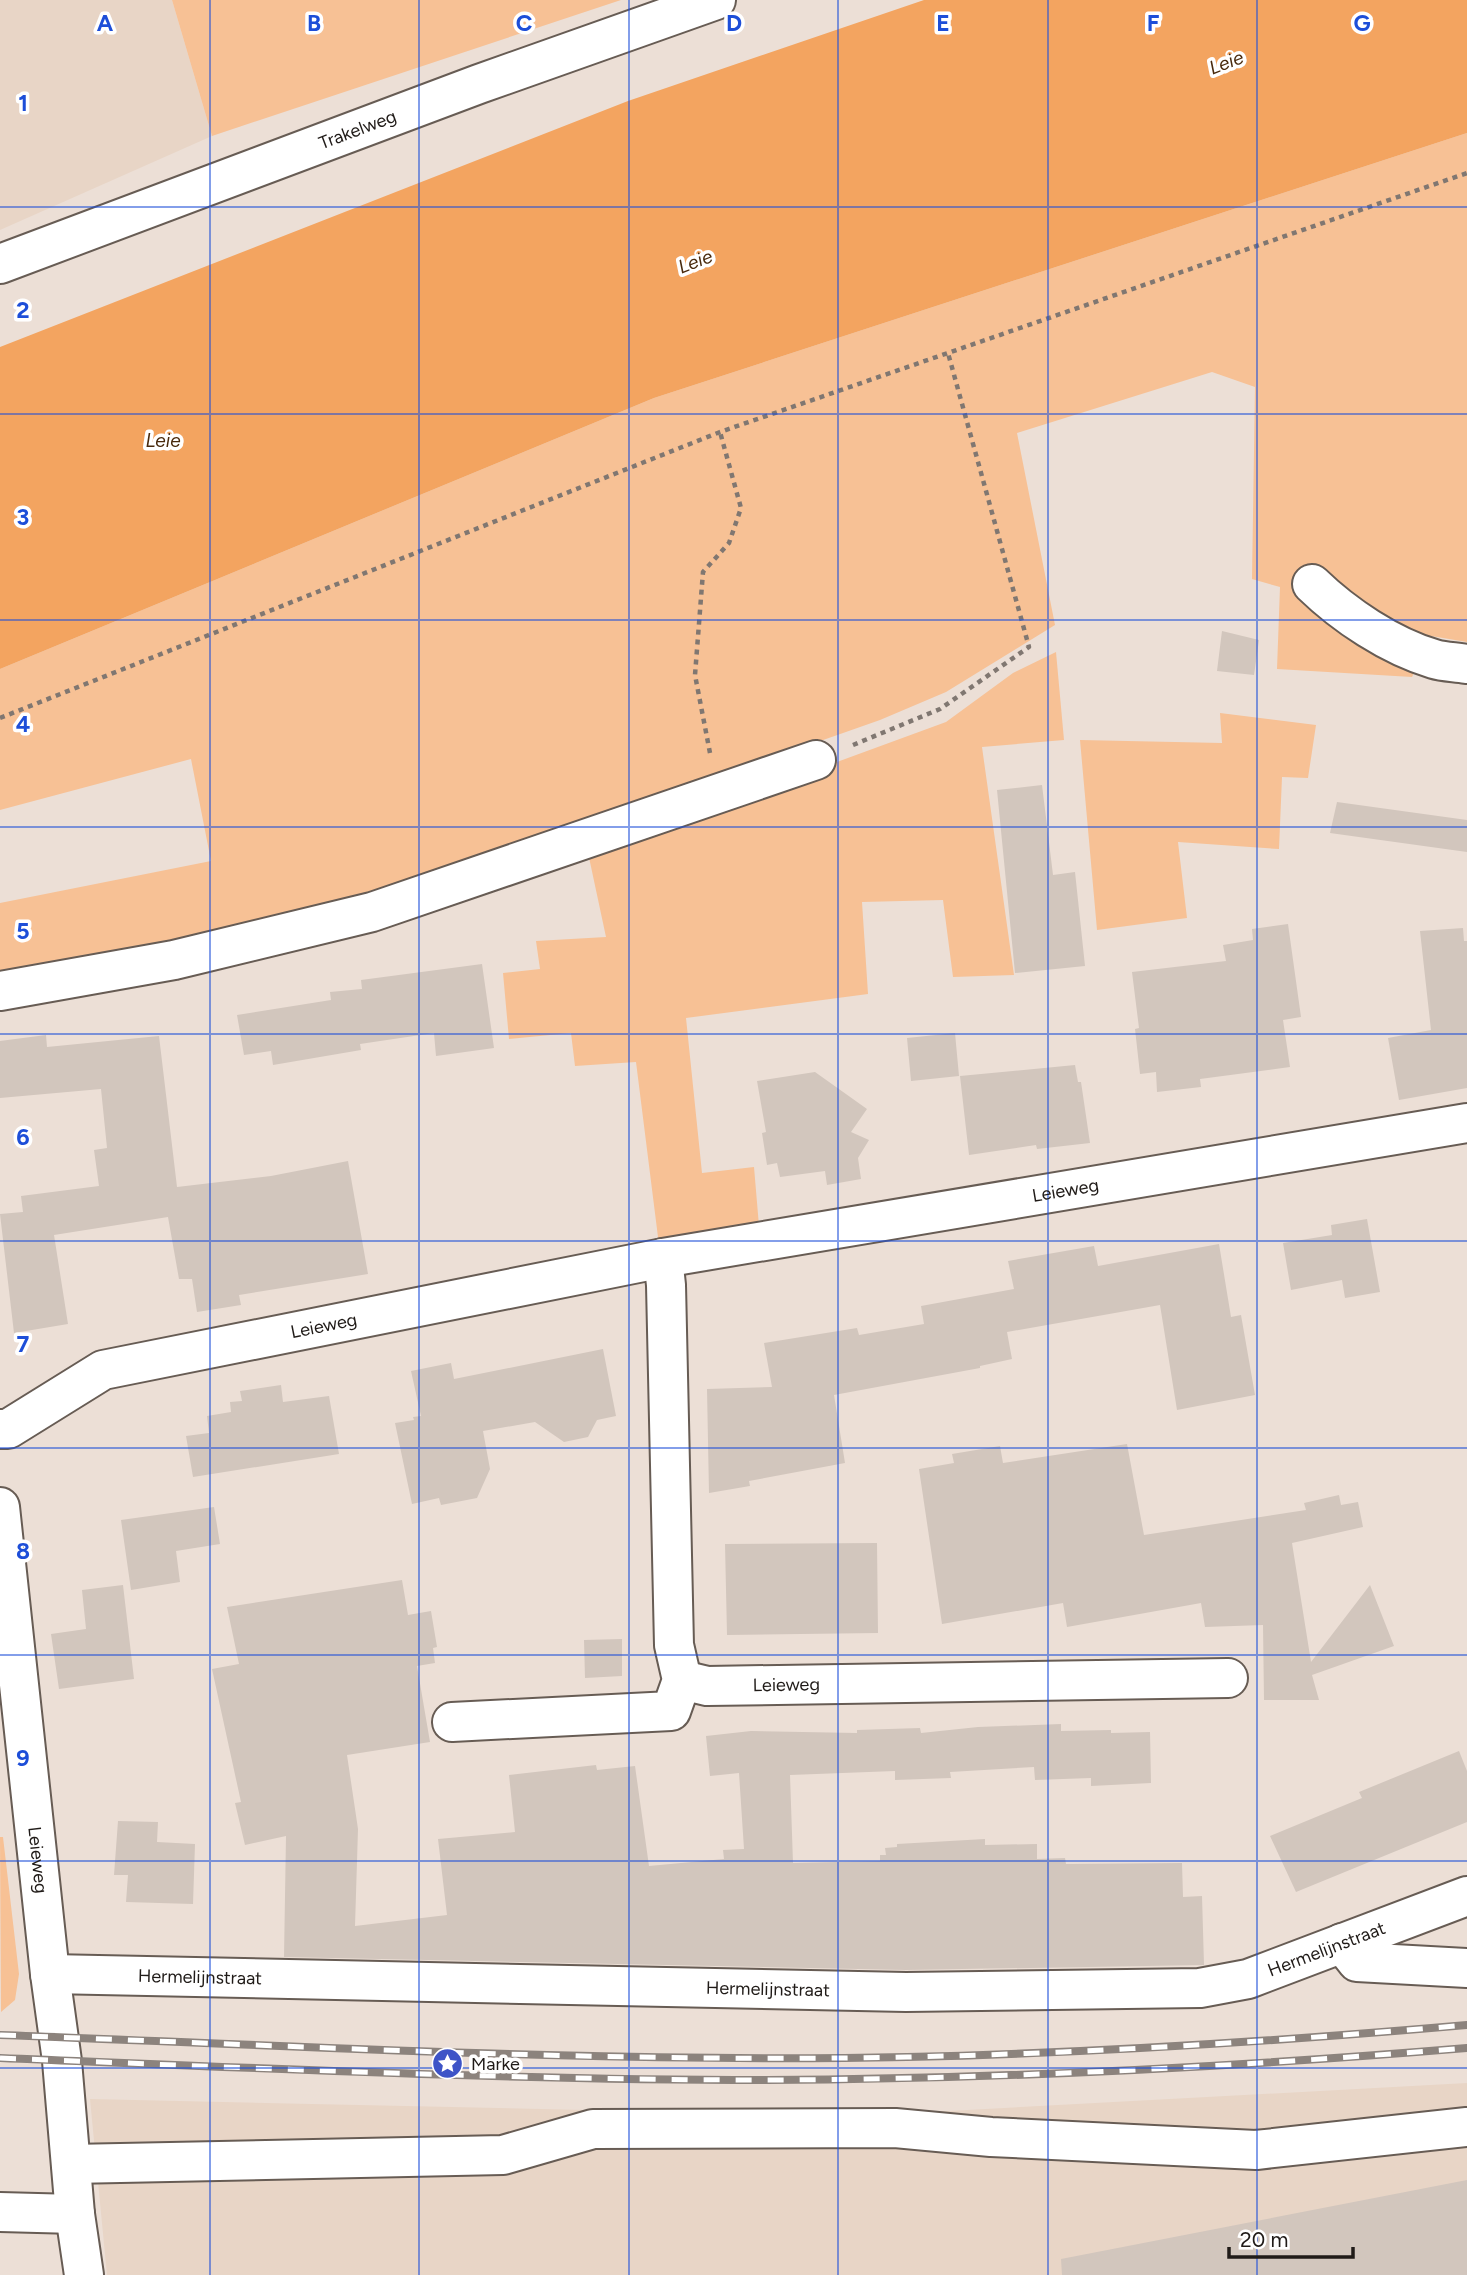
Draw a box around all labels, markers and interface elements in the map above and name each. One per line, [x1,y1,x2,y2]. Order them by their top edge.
text: A [97,9,114,37]
text: B [307,9,321,37]
text: C [516,9,533,37]
text: D [726,9,742,37]
text: E [936,9,950,37]
text: F [1147,9,1160,37]
text: G [1353,9,1371,37]
water label: Leie [1206,45,1247,79]
text: 1 [18,89,28,117]
street label: Trakelweg [316,105,399,154]
water label: Leie [675,244,716,278]
text: 2 [16,296,30,324]
water label: Leie [145,429,181,452]
text: 3 [17,503,29,531]
text: 4 [16,710,30,738]
text: 5 [16,917,30,945]
text: 6 [16,1123,30,1151]
street label: Leieweg [1030,1174,1100,1207]
street label: Leieweg [289,1308,359,1343]
text: 7 [17,1330,30,1358]
text: 8 [16,1537,30,1565]
street label: Leieweg [752,1673,820,1696]
text: 9 [16,1744,30,1772]
street label: Leieweg [23,1825,52,1895]
street label: Hermelijnstraat [1265,1917,1389,1982]
street label: Hermelijnstraat [138,1965,262,1989]
street label: Hermelijnstraat [706,1977,830,2001]
place icon: Marke [431,2047,465,2081]
place label: Marke [471,2053,520,2075]
scale bar [1229,2216,1353,2260]
text: 20 m [1240,2227,1288,2252]

